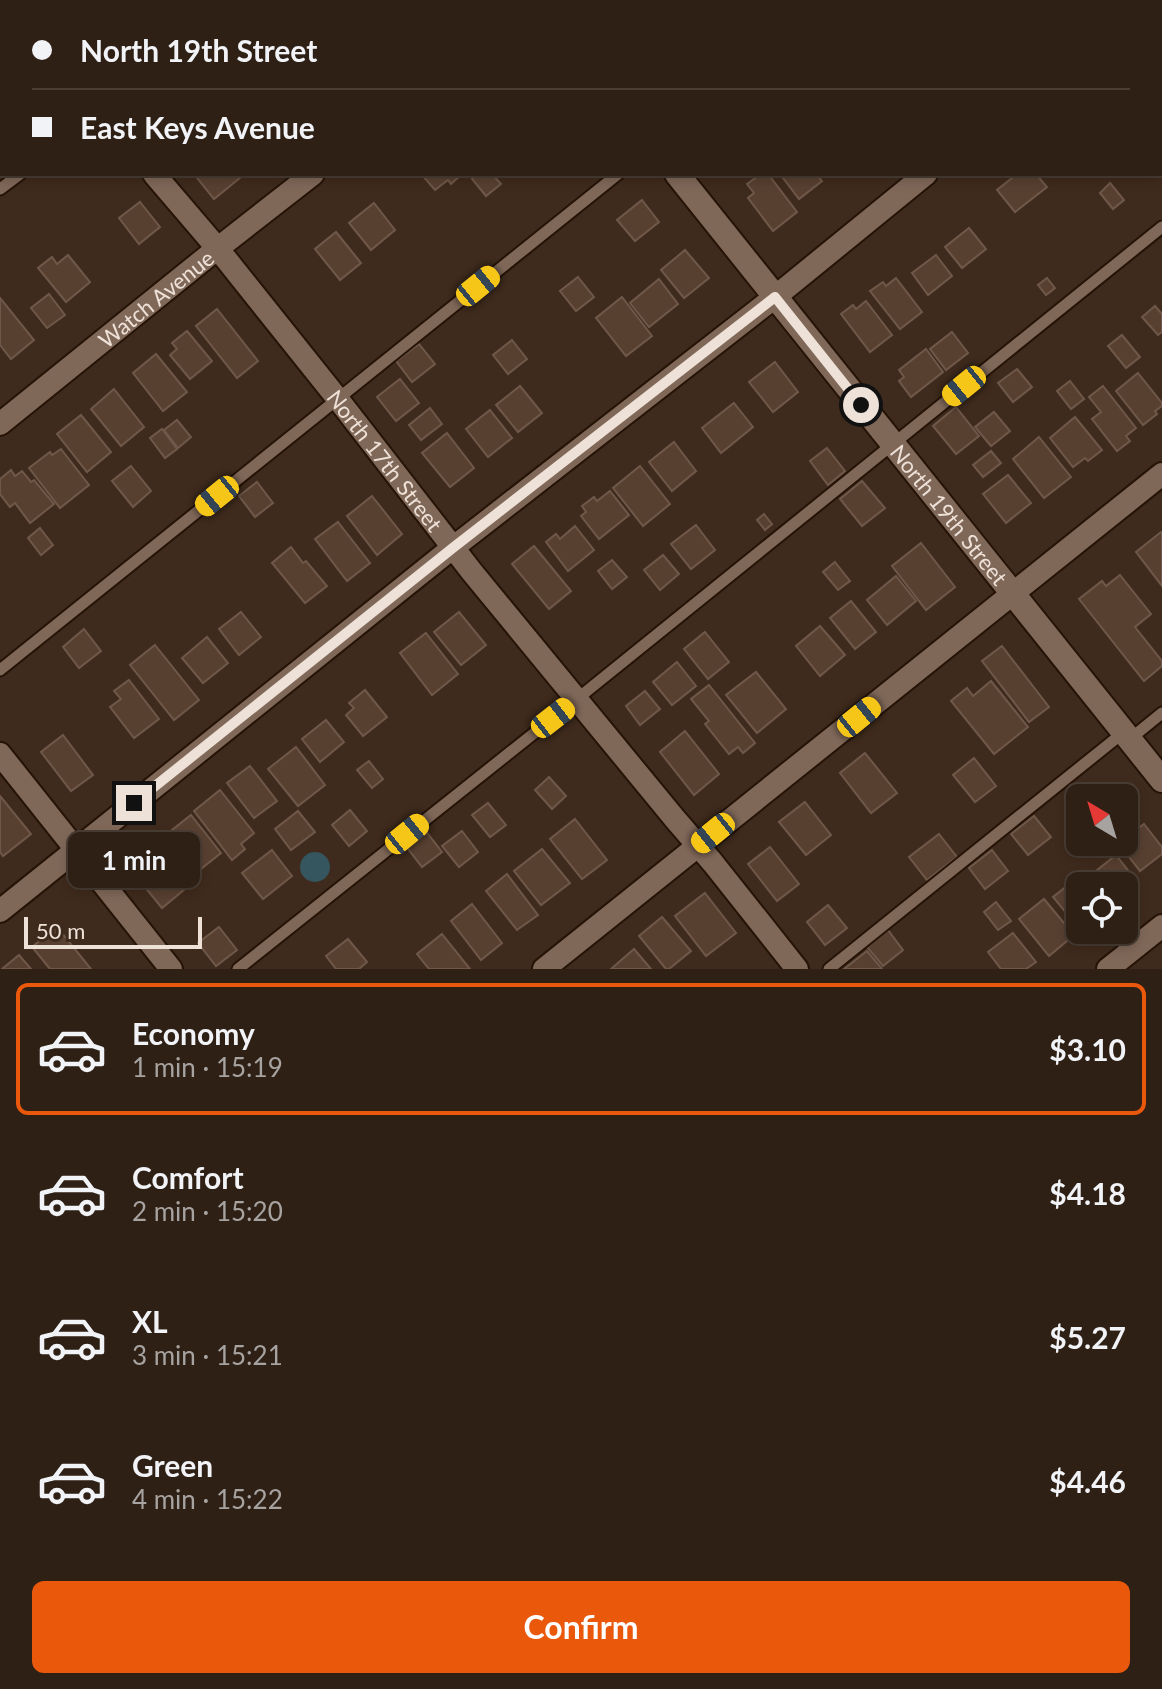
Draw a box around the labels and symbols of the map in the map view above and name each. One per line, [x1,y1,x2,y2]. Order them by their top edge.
street label: Watch Avenue [92,244,219,353]
car [452,262,504,310]
car [938,362,990,410]
street label: North 17th Street [322,384,449,537]
route start [843,387,879,423]
street label: North 19th Street [885,439,1014,590]
car [191,472,243,520]
car [833,693,885,741]
car [527,694,579,742]
north arrow [1066,784,1138,856]
route end [116,785,152,821]
car [687,809,739,857]
car [381,810,433,858]
callout: 1 min [68,831,200,887]
scale bar [24,913,202,949]

